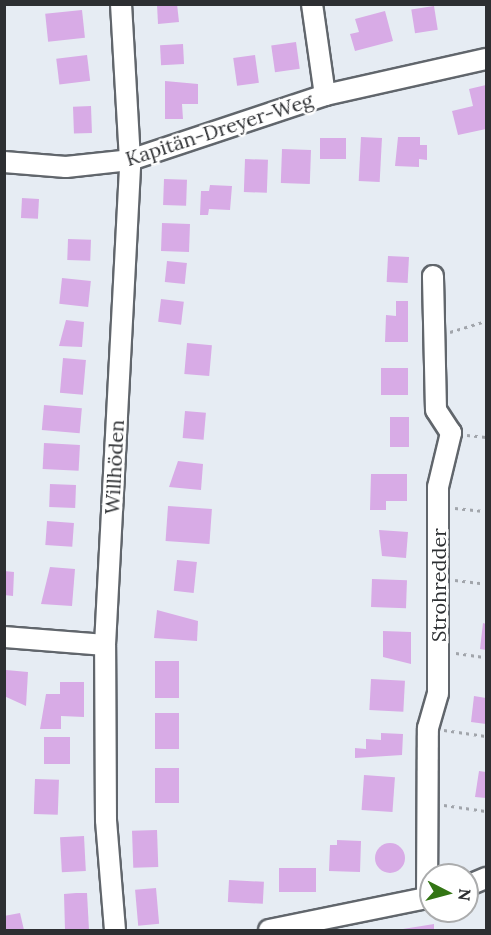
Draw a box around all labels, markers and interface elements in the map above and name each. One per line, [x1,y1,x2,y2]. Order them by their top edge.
street label: Kapitän-Dreyer-Weg [122,87,316,171]
street label: Willhöden [100,419,128,515]
street label: Strohredder [426,528,450,642]
north arrow [419,863,479,923]
text: N [454,887,476,902]

